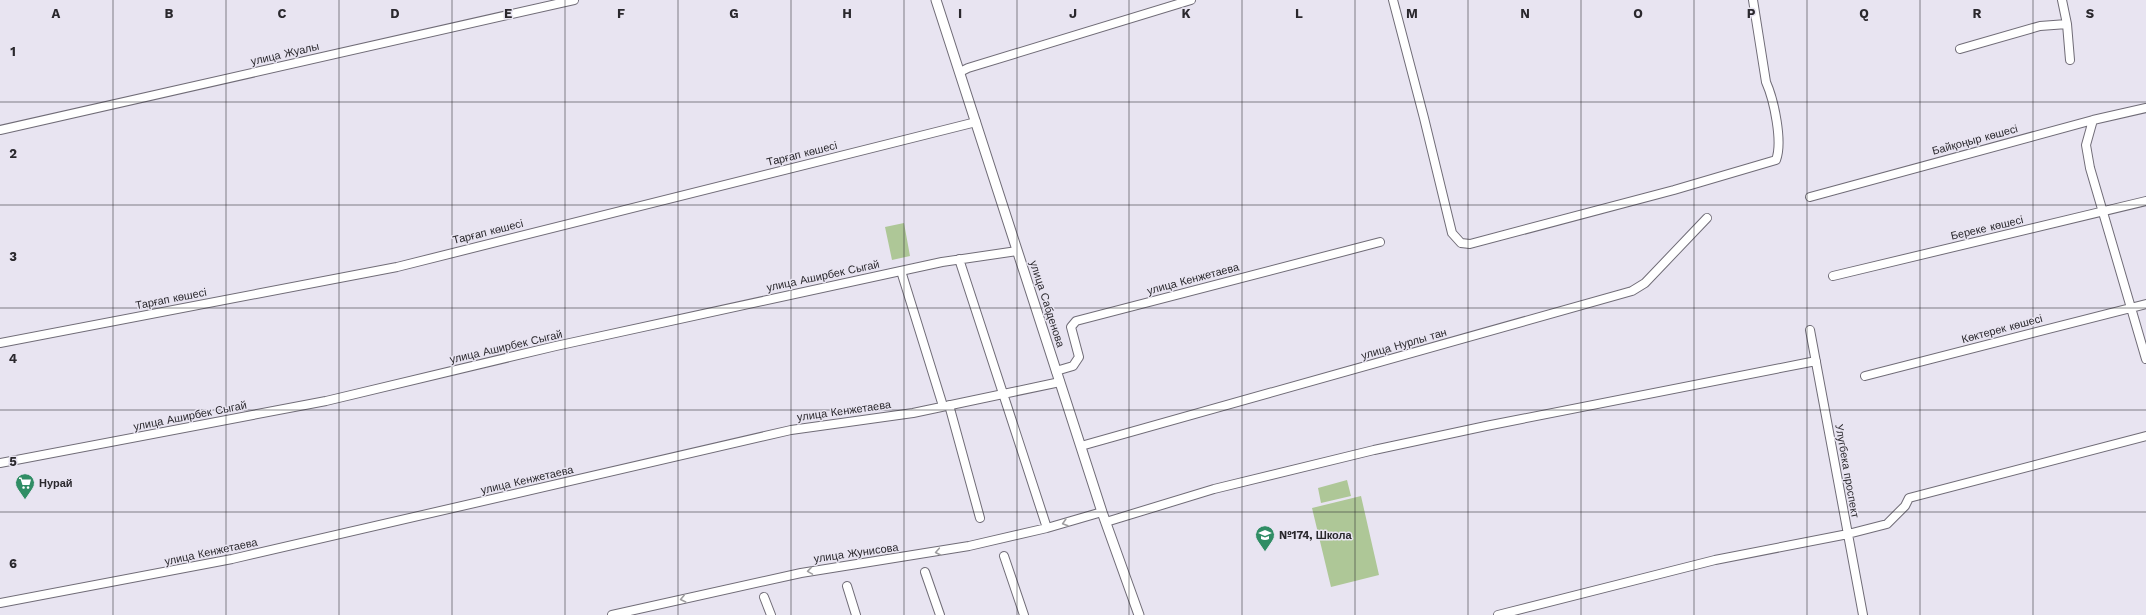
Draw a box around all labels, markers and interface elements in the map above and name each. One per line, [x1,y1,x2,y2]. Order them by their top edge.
text: A [52,6,61,21]
text: B [165,6,174,21]
text: C [278,6,287,21]
text: D [390,6,400,21]
text: E [504,6,512,21]
text: F [617,6,625,21]
text: G [729,6,739,21]
text: H [842,6,852,21]
text: I [958,6,962,21]
text: J [1069,6,1077,21]
text: K [1181,6,1191,21]
text: L [1295,6,1303,21]
text: M [1406,6,1418,21]
text: N [1520,6,1530,21]
text: O [1633,6,1643,21]
text: P [1747,6,1756,21]
text: Q [1859,6,1869,21]
text: R [1973,6,1982,21]
text: S [2086,6,2095,21]
street label: улица Жуалы [250,40,321,68]
text: 1 [10,44,16,59]
street label: Байқоңыр көшесі [1931,122,2019,158]
street label: Тарғап көшесі [765,139,839,169]
text: 2 [9,146,17,161]
street label: Береке көшесі [1949,213,2025,243]
street label: Тарғап көшесі [451,217,525,247]
text: 3 [9,249,17,264]
street label: улица Аширбек Сыгай [765,258,881,294]
street label: улица Сабденова [1027,259,1067,350]
street label: улица Кенжетаева [1146,260,1241,298]
street label: Тарғап көшесі [134,286,208,312]
street label: Көктерек көшесі [1960,312,2044,346]
street label: улица Нурлы тан [1360,326,1448,362]
street label: улица Аширбек Сыгай [448,328,564,366]
text: 4 [9,351,18,366]
street label: улица Кенжетаева [796,398,893,424]
street label: улица Аширбек Сыгай [132,399,248,433]
street label: Улугбека проспект [1832,423,1862,519]
text: 5 [9,454,17,469]
street label: улица Кенжетаева [479,463,575,497]
supermarket icon: Нурай [14,472,36,500]
place label: Нурай [39,477,73,490]
one-way arrow [1062,518,1069,527]
school or university icon: №174, Школа [1254,524,1276,552]
place label: №174, Школа [1279,529,1353,542]
street label: улица Кенжетаева [163,536,260,568]
street label: улица Жунисова [813,541,900,565]
one-way arrow [935,547,941,556]
text: 6 [9,556,17,571]
one-way arrow [807,566,813,575]
one-way arrow [680,595,686,603]

